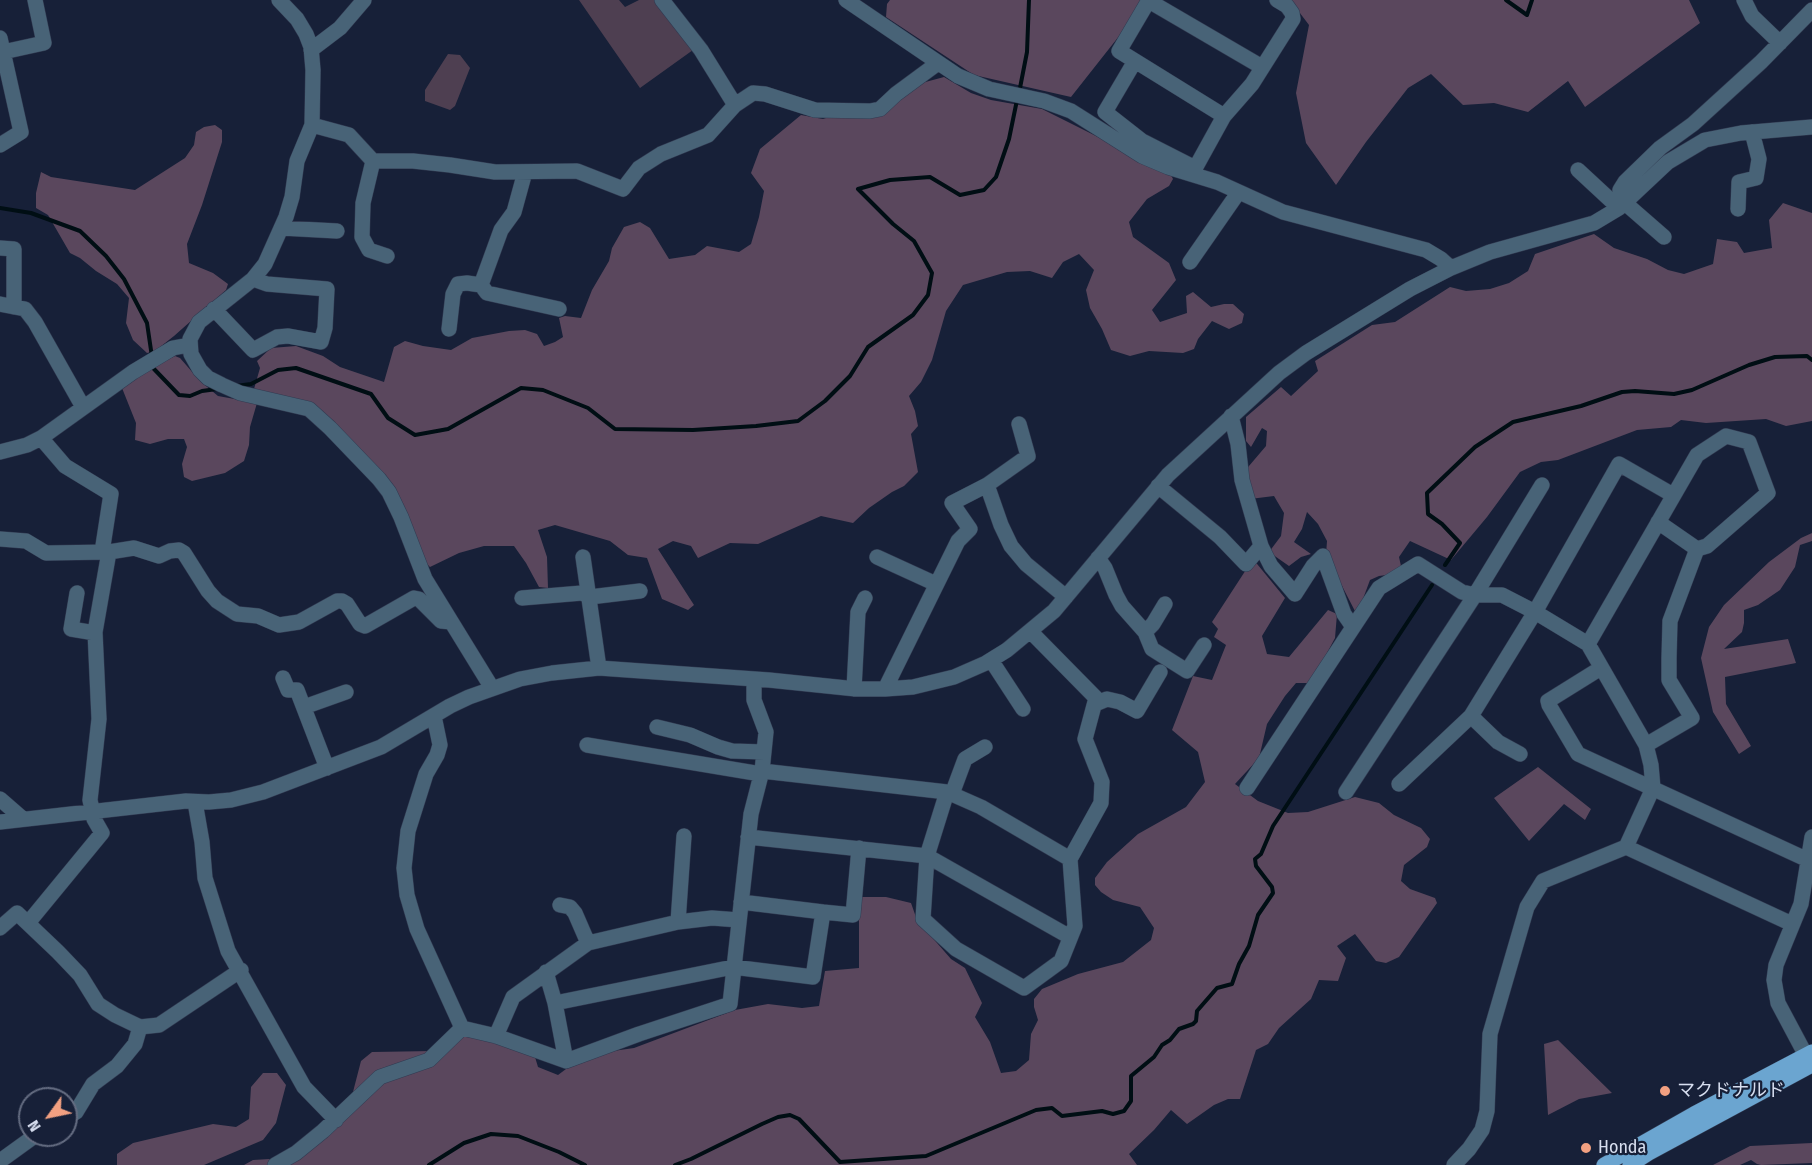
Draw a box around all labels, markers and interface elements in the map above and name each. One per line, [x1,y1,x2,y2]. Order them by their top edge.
place label: マクドナルド [1677,1080,1785,1102]
marker: マクドナルド [1658,1084,1672,1098]
north arrow [18,1087,78,1147]
text: N [24,1117,45,1135]
place label: Honda [1598,1137,1646,1159]
marker: Honda [1579,1141,1593,1155]

